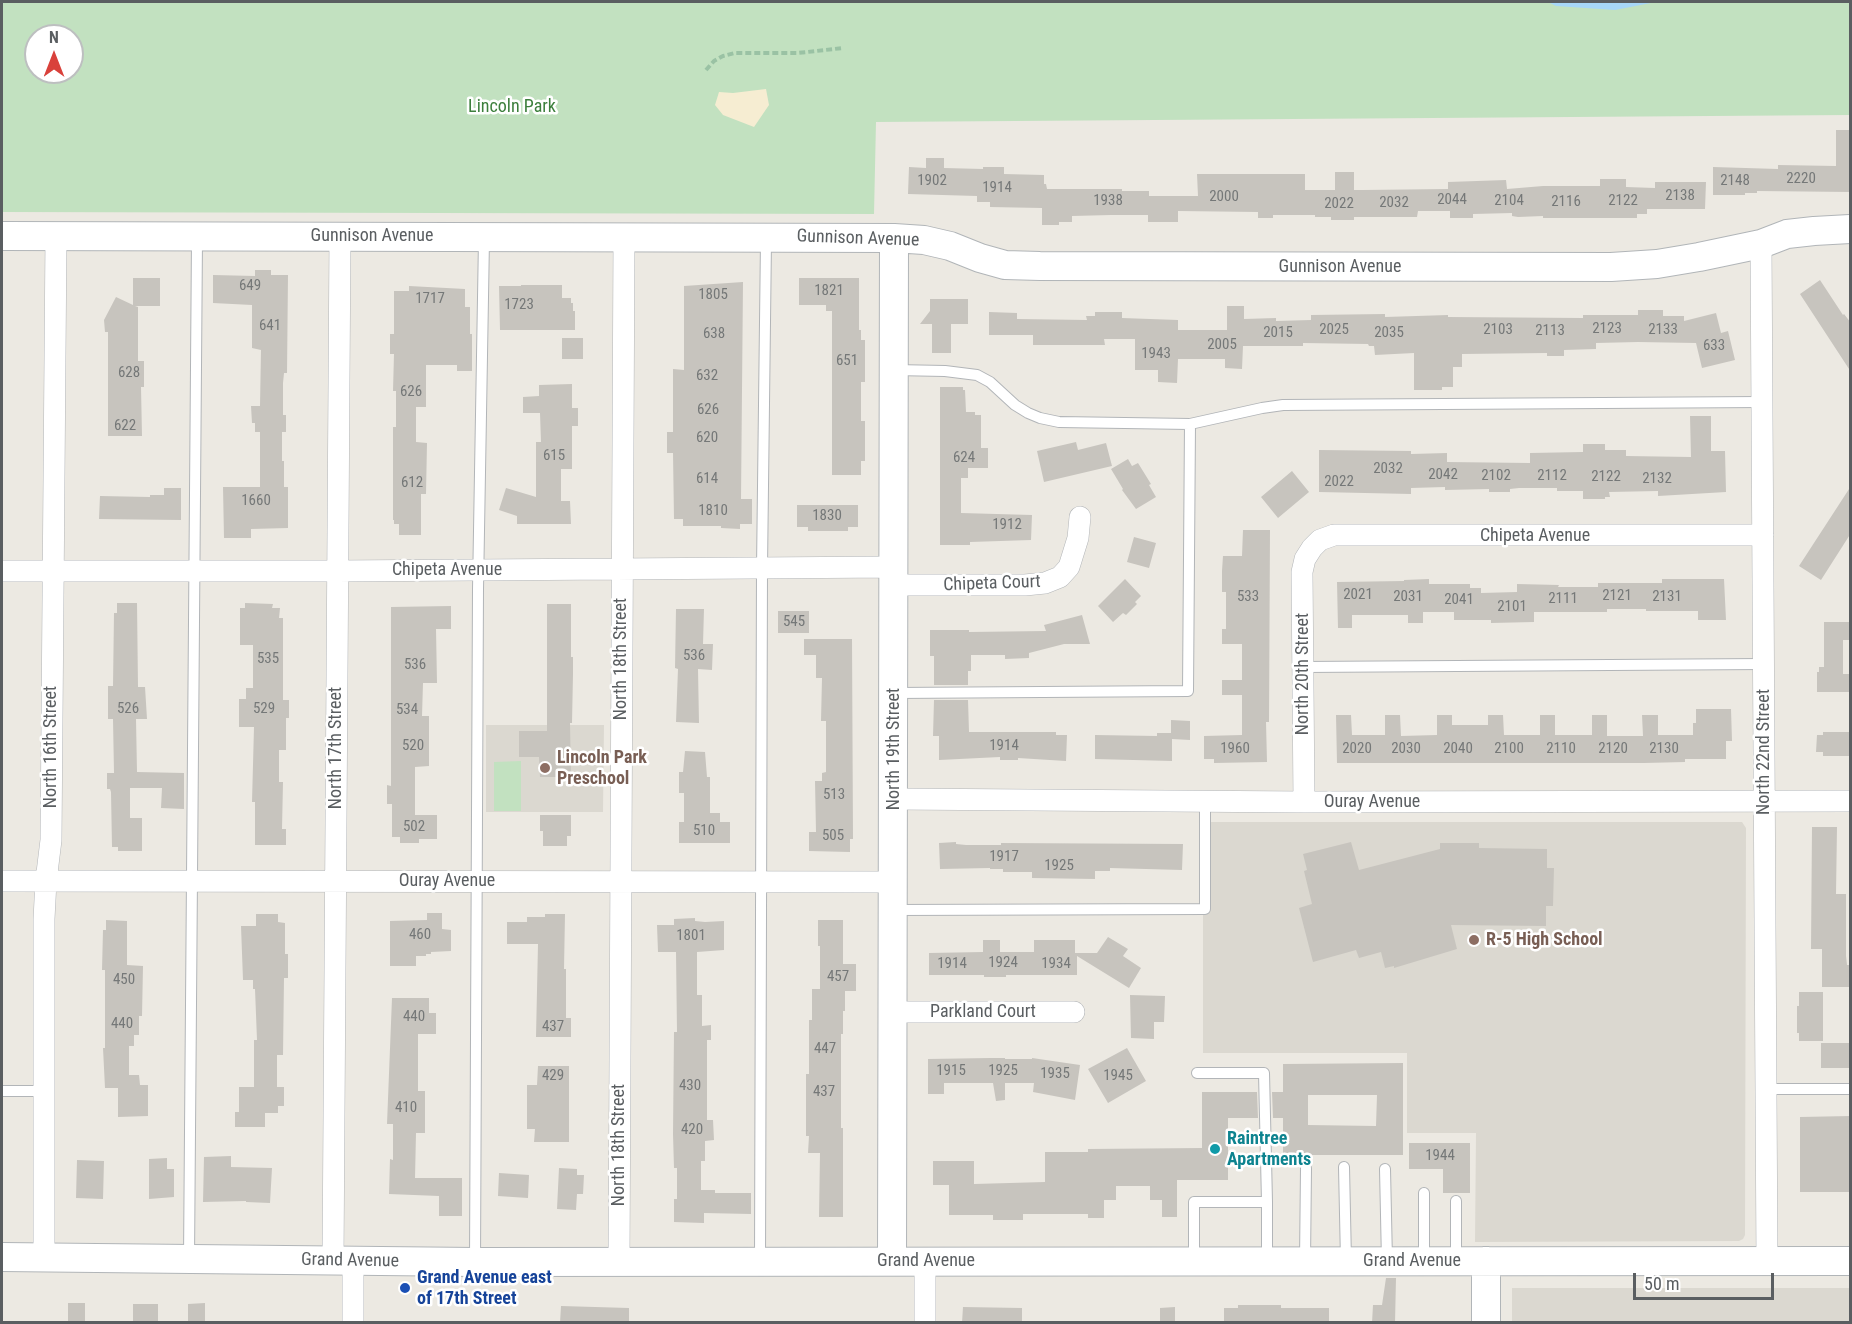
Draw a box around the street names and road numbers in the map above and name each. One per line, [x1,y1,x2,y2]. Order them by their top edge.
street label: Gunnison Avenue [311,225,433,247]
street label: Gunnison Avenue [796,226,920,252]
street label: Gunnison Avenue [1279,256,1401,278]
street label: Chipeta Avenue [1480,525,1590,547]
street label: Chipeta Avenue [392,559,502,581]
street label: Chipeta Court [943,572,1041,596]
street label: North 18th Street [610,598,632,720]
street label: North 20th Street [1292,613,1314,735]
street label: North 16th Street [40,686,62,808]
street label: North 17th Street [325,687,347,809]
street label: North 19th Street [883,688,905,810]
street label: North 22nd Street [1753,689,1775,815]
street label: Ouray Avenue [1324,791,1420,813]
street label: Ouray Avenue [399,870,495,892]
street label: Parkland Court [930,1001,1036,1023]
street label: North 18th Street [608,1084,630,1206]
street label: Grand Avenue [301,1249,399,1273]
street label: Grand Avenue [877,1250,975,1272]
street label: Grand Avenue [1363,1250,1461,1272]

